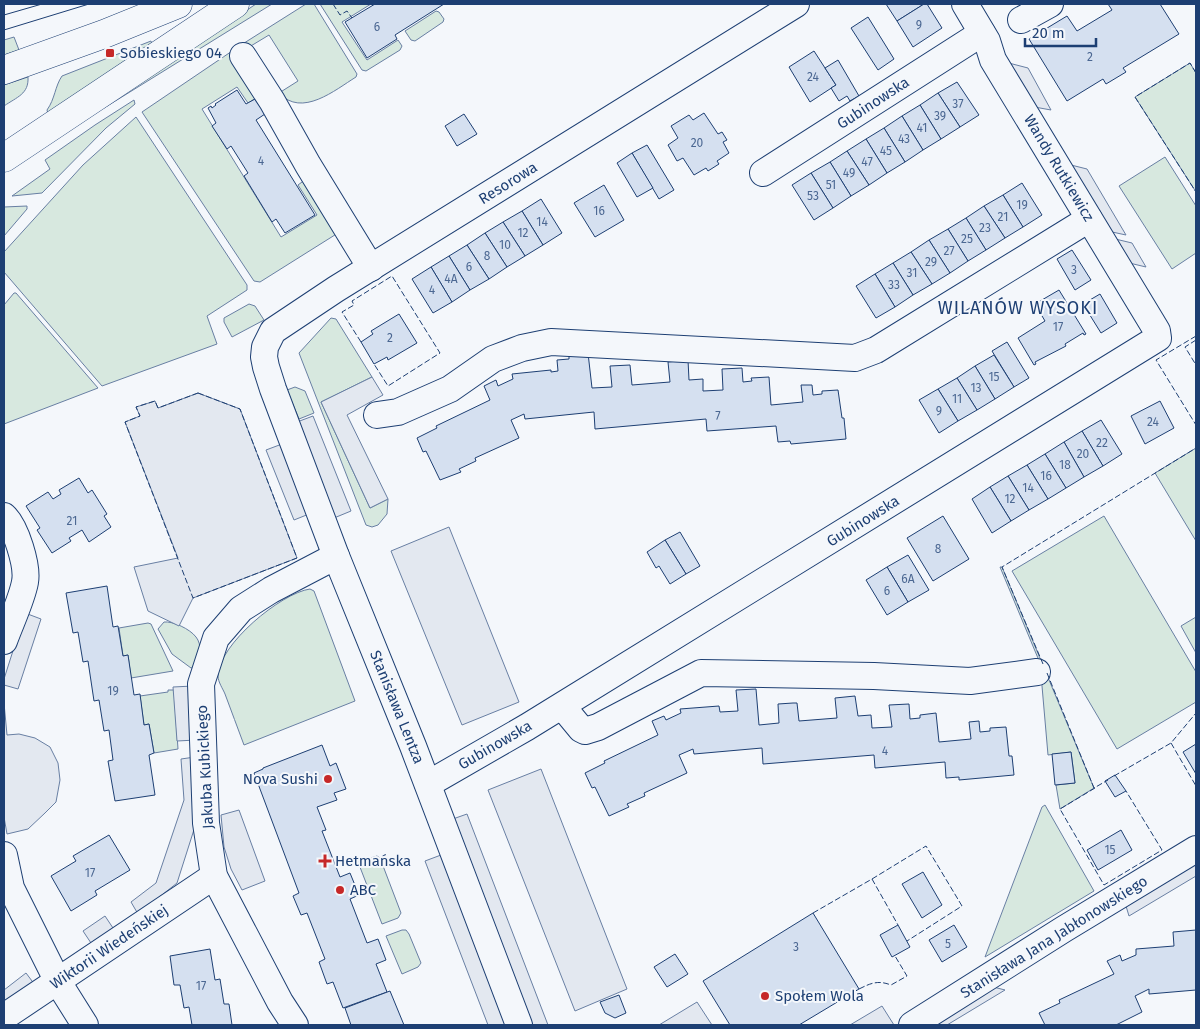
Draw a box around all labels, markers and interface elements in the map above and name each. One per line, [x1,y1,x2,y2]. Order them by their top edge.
scale bar [1025,15,1096,47]
house number: 9 [916,18,922,32]
house number: 6 [374,20,380,34]
text: 20 m [1032,24,1065,42]
place label: Sobieskiego 04 [120,44,222,62]
marker: Sobieskiego 04 [104,47,116,59]
house number: 2 [1087,50,1093,64]
house number: 24 [807,70,820,84]
street label: Gubinowska [834,73,912,133]
house number: 37 [952,97,964,111]
house number: 39 [934,109,946,123]
street label: Wandy Rutkiewicz [1020,111,1098,225]
house number: 41 [917,121,927,135]
house number: 43 [898,132,910,146]
house number: 20 [691,136,704,150]
house number: 45 [880,144,892,158]
house number: 4 [258,154,265,168]
house number: 47 [861,155,873,169]
street label: Resorowa [475,158,541,208]
house number: 49 [843,166,855,180]
house number: 51 [826,178,836,192]
house number: 53 [807,189,819,203]
house number: 19 [1016,198,1028,212]
house number: 16 [593,204,605,218]
house number: 21 [998,210,1008,224]
house number: 14 [536,215,548,229]
house number: 23 [979,221,991,235]
house number: 12 [517,226,529,240]
house number: 25 [961,232,973,246]
house number: 10 [499,238,511,252]
house number: 27 [943,244,955,258]
house number: 8 [484,249,491,263]
house number: 29 [925,255,937,269]
house number: 6 [466,260,472,274]
house number: 3 [1071,263,1077,277]
house number: 31 [907,266,917,280]
house number: 4A [444,272,458,286]
house number: 33 [888,278,900,292]
house number: 4 [429,283,436,297]
district label: WILANÓW WYSOKI [938,297,1098,319]
house number: 17 [1053,320,1063,334]
house number: 2 [387,331,393,345]
house number: 15 [988,370,1000,384]
house number: 13 [970,381,982,395]
house number: 11 [952,392,962,406]
house number: 9 [936,404,942,418]
house number: 7 [715,409,721,423]
house number: 24 [1147,415,1160,429]
house number: 22 [1096,436,1108,450]
house number: 20 [1077,447,1090,461]
house number: 18 [1059,458,1071,472]
house number: 16 [1040,469,1052,483]
house number: 14 [1022,481,1034,495]
street label: Gubinowska [823,492,903,550]
house number: 12 [1004,492,1016,506]
house number: 21 [67,514,77,528]
house number: 8 [935,542,942,556]
house number: 6A [901,572,915,586]
house number: 6 [884,584,890,598]
street label: Stanisława Lentza [366,648,428,766]
house number: 19 [107,684,119,698]
street label: Jakuba Kubickiego [193,705,217,829]
street label: Gubinowska [455,717,535,773]
house number: 4 [882,744,889,758]
place label: Nova Sushi [243,770,318,788]
marker: Nova Sushi [322,773,334,785]
house number: 15 [1104,843,1116,857]
place label: Hetmańska [335,852,411,870]
marker: Hetmańska [319,855,331,867]
house number: 17 [85,866,95,880]
street label: Stanisława Jana Jabłonowskiego [957,872,1151,1002]
place label: ABC [350,881,377,899]
marker: ABC [334,884,346,896]
street label: Wiktorii Wiedeńskiej [47,901,171,993]
house number: 5 [945,937,951,951]
house number: 3 [793,940,799,954]
house number: 17 [196,979,206,993]
place label: Społem Wola [775,987,864,1005]
marker: Społem Wola [759,990,771,1002]

